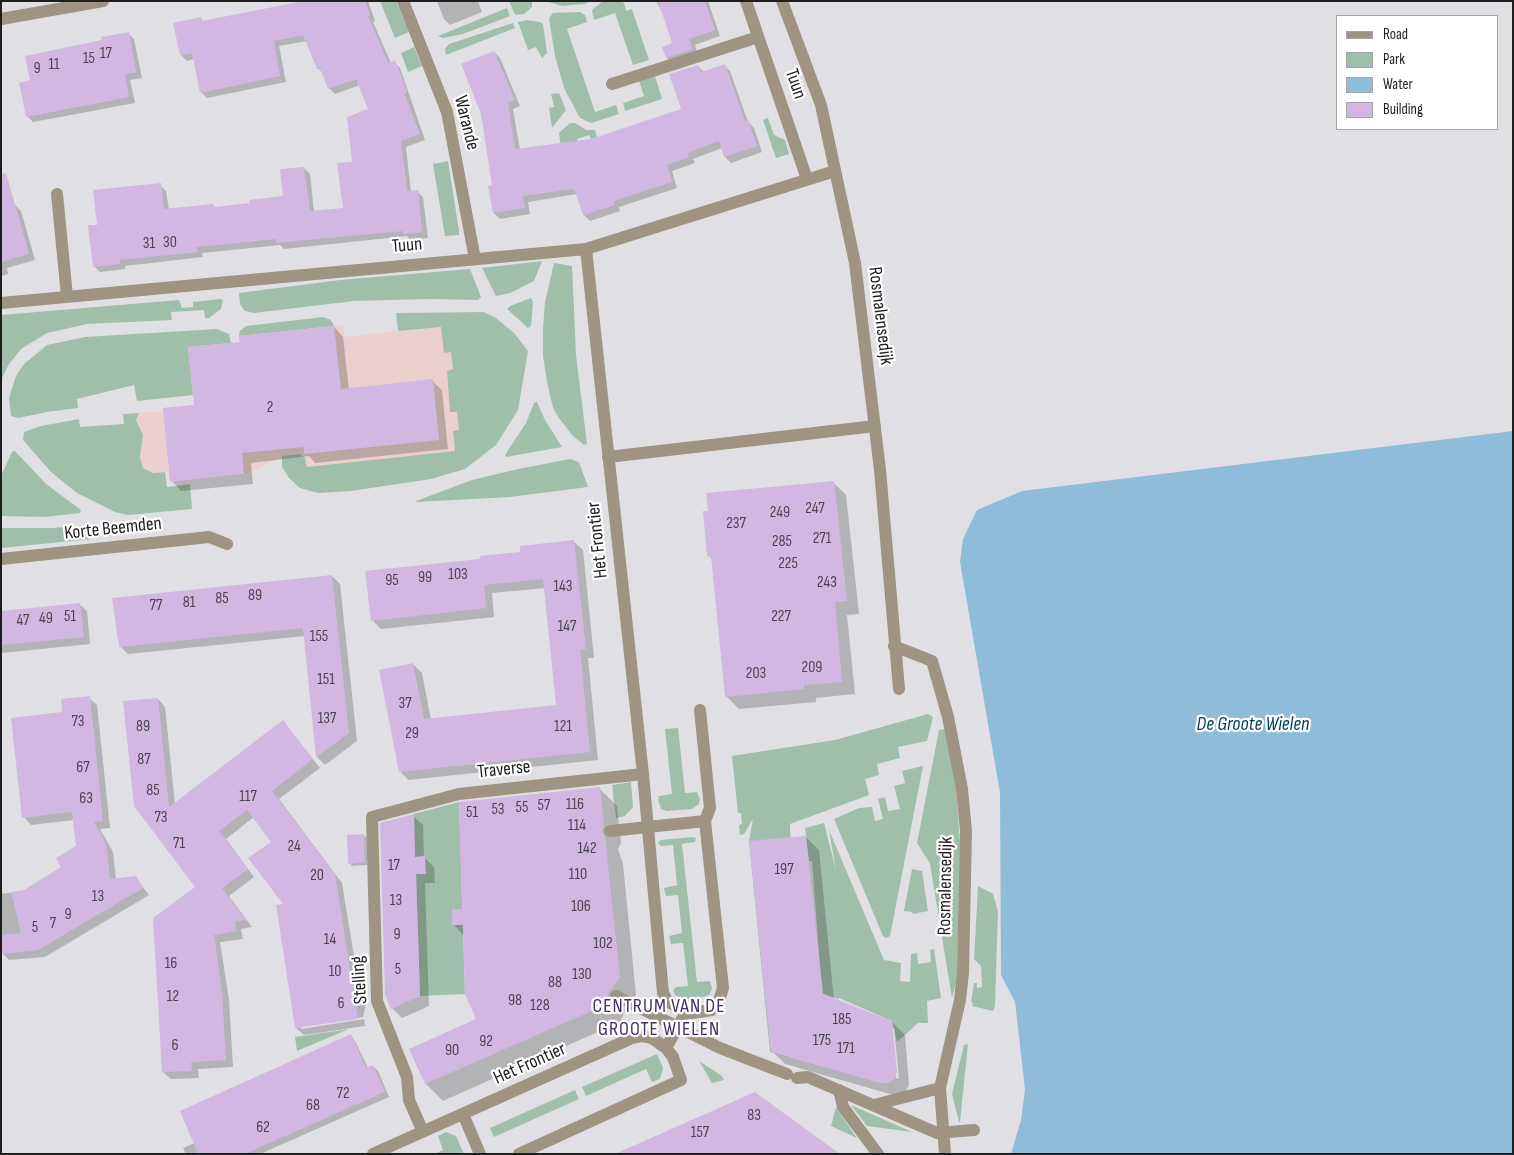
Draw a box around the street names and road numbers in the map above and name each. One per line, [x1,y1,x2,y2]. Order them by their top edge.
street label: Tuun [779,66,811,102]
street label: Warande [448,93,484,153]
street label: Tuun [391,233,423,259]
street label: Rosmalensedijk [863,266,897,366]
street label: Het Frontier [583,501,613,579]
street label: Korte Beemden [63,513,163,545]
street label: Traverse [476,756,532,784]
street label: Rosmalensedijk [934,836,958,936]
street label: Stelling [347,955,373,1005]
street label: Het Frontier [490,1038,570,1090]

